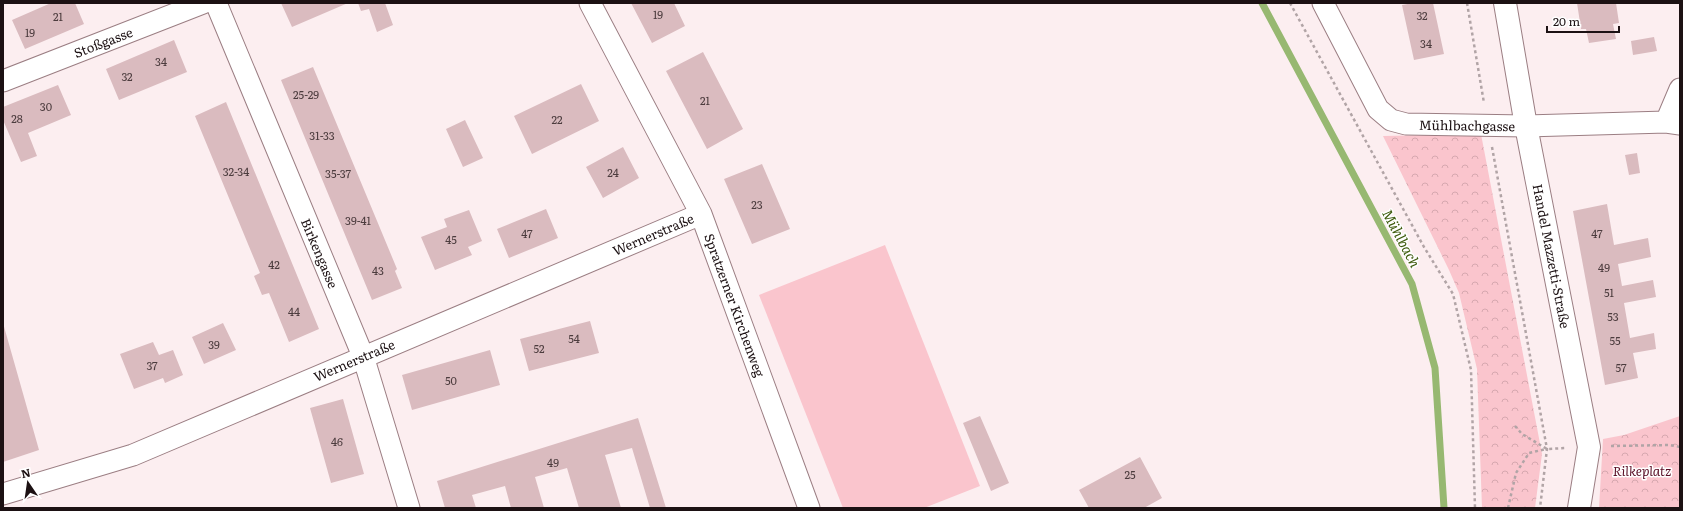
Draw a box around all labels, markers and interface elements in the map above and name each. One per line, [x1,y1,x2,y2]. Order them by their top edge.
house number: 19 [653,6,663,22]
house number: 32 [1416,7,1428,23]
house number: 21 [53,8,64,24]
scale bar [1547,8,1619,34]
text: 20 m [1553,12,1580,30]
street label: Stoßgasse [71,22,135,62]
house number: 19 [25,24,35,40]
house number: 34 [1420,35,1432,51]
house number: 34 [155,53,167,69]
house number: 32 [121,68,133,84]
house number: 25-29 [293,86,319,102]
house number: 21 [700,92,711,108]
house number: 30 [40,98,52,114]
house number: 28 [11,110,23,126]
house number: 22 [551,111,563,127]
street label: Mühlbachgasse [1419,115,1515,135]
house number: 31-33 [309,127,335,143]
house number: 32-34 [223,163,249,179]
house number: 24 [607,164,619,180]
house number: 35-37 [325,165,351,181]
street label: Handel Mazzetti-Straße [1529,182,1575,330]
house number: 23 [751,196,763,212]
water label: Mühlbach [1378,205,1426,271]
street label: Wernerstraße [609,208,697,260]
house number: 39-41 [345,212,372,228]
street label: Birkengasse [297,215,343,291]
house number: 47 [521,225,533,241]
house number: 47 [1591,225,1603,241]
house number: 45 [445,231,457,247]
street label: Spratzerner Kirchenweg [700,231,770,380]
house number: 42 [268,256,280,272]
house number: 49 [1598,259,1610,275]
house number: 43 [372,262,384,278]
house number: 51 [1604,284,1615,300]
house number: 44 [288,303,300,319]
house number: 53 [1607,308,1619,324]
house number: 54 [568,330,580,346]
house number: 55 [1609,332,1621,348]
street label: Wernerstraße [310,334,398,386]
house number: 39 [208,336,220,352]
house number: 52 [533,340,545,356]
house number: 37 [146,357,158,373]
house number: 57 [1615,359,1627,375]
house number: 50 [445,372,457,388]
house number: 46 [331,433,343,449]
house number: 49 [547,454,559,470]
park label: Rilkeplatz [1613,461,1671,480]
north arrow [8,463,48,503]
text: N [19,463,32,481]
house number: 25 [1124,466,1136,482]

